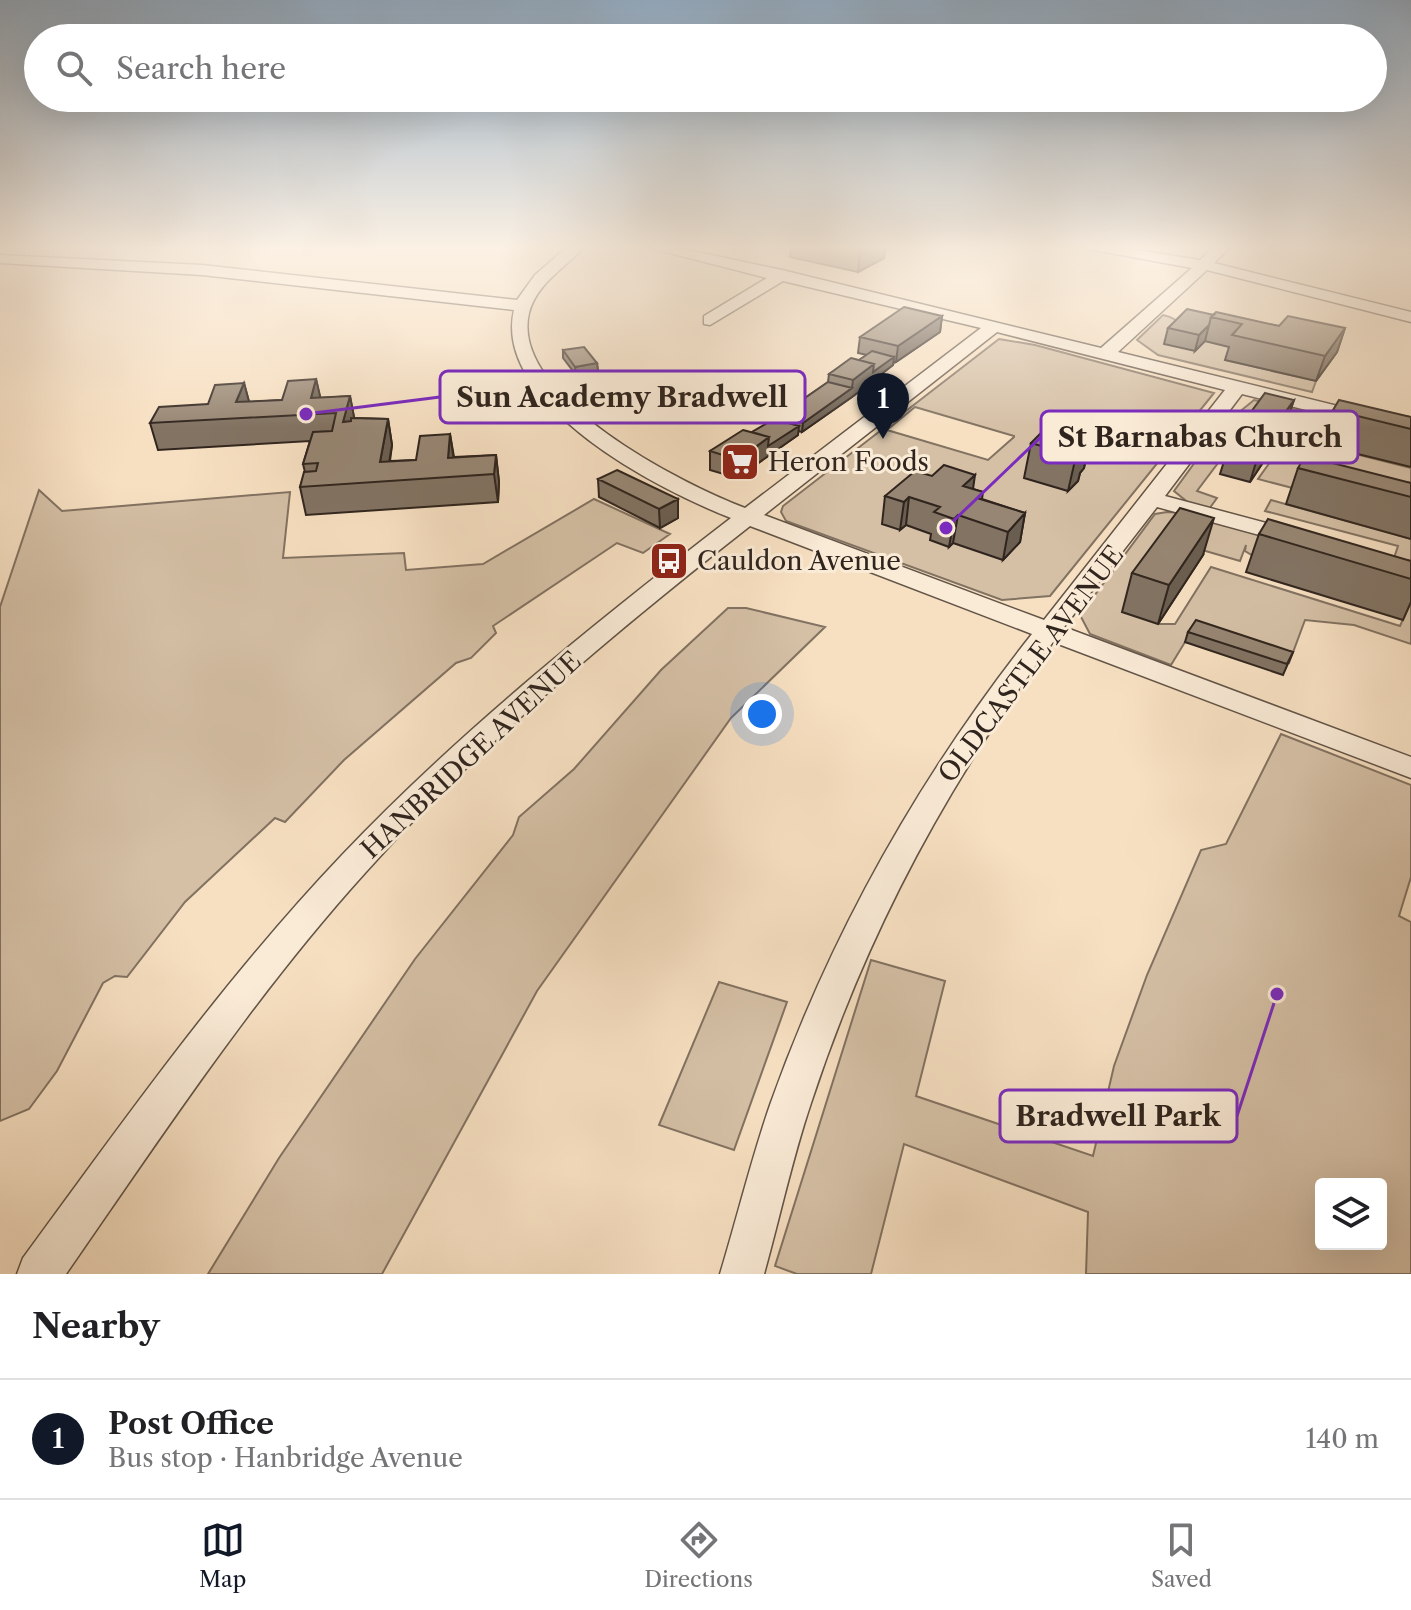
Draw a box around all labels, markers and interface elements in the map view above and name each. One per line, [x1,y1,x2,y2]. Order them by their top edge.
search box [24,24,1387,112]
icon: search [52,46,96,90]
text: Search here [116,50,286,87]
callout: Sun Academy Bradwell [440,371,805,423]
pin: 1 [857,373,909,439]
text: Sun Academy Bradwell [456,380,788,414]
callout: St Barnabas Church [1041,411,1358,463]
text: St Barnabas Church [1058,420,1342,454]
supermarket icon: Heron Foods [719,441,761,483]
place label: Heron Foods [768,446,929,478]
street label: OLDCASTLE AVENUE [932,539,1130,789]
bus stop icon: Cauldon Avenue [648,540,690,582]
place label: Cauldon Avenue [697,545,901,577]
street label: HANBRIDGE AVENUE [354,645,588,865]
your location [742,694,782,734]
callout: Bradwell Park [1000,1090,1237,1142]
text: Bradwell Park [1015,1099,1221,1133]
map controls [1315,1178,1387,1250]
button: layers [1315,1178,1387,1250]
text: Nearby [32,1305,160,1347]
text: Post Office [108,1405,274,1442]
text: 1 [52,1423,64,1455]
text: 140 m [1305,1423,1379,1455]
text: Bus stop · Hanbridge Avenue [108,1442,463,1474]
tab: Map [199,1518,246,1593]
tab: Directions [644,1518,753,1593]
tab: Saved [1151,1518,1212,1593]

